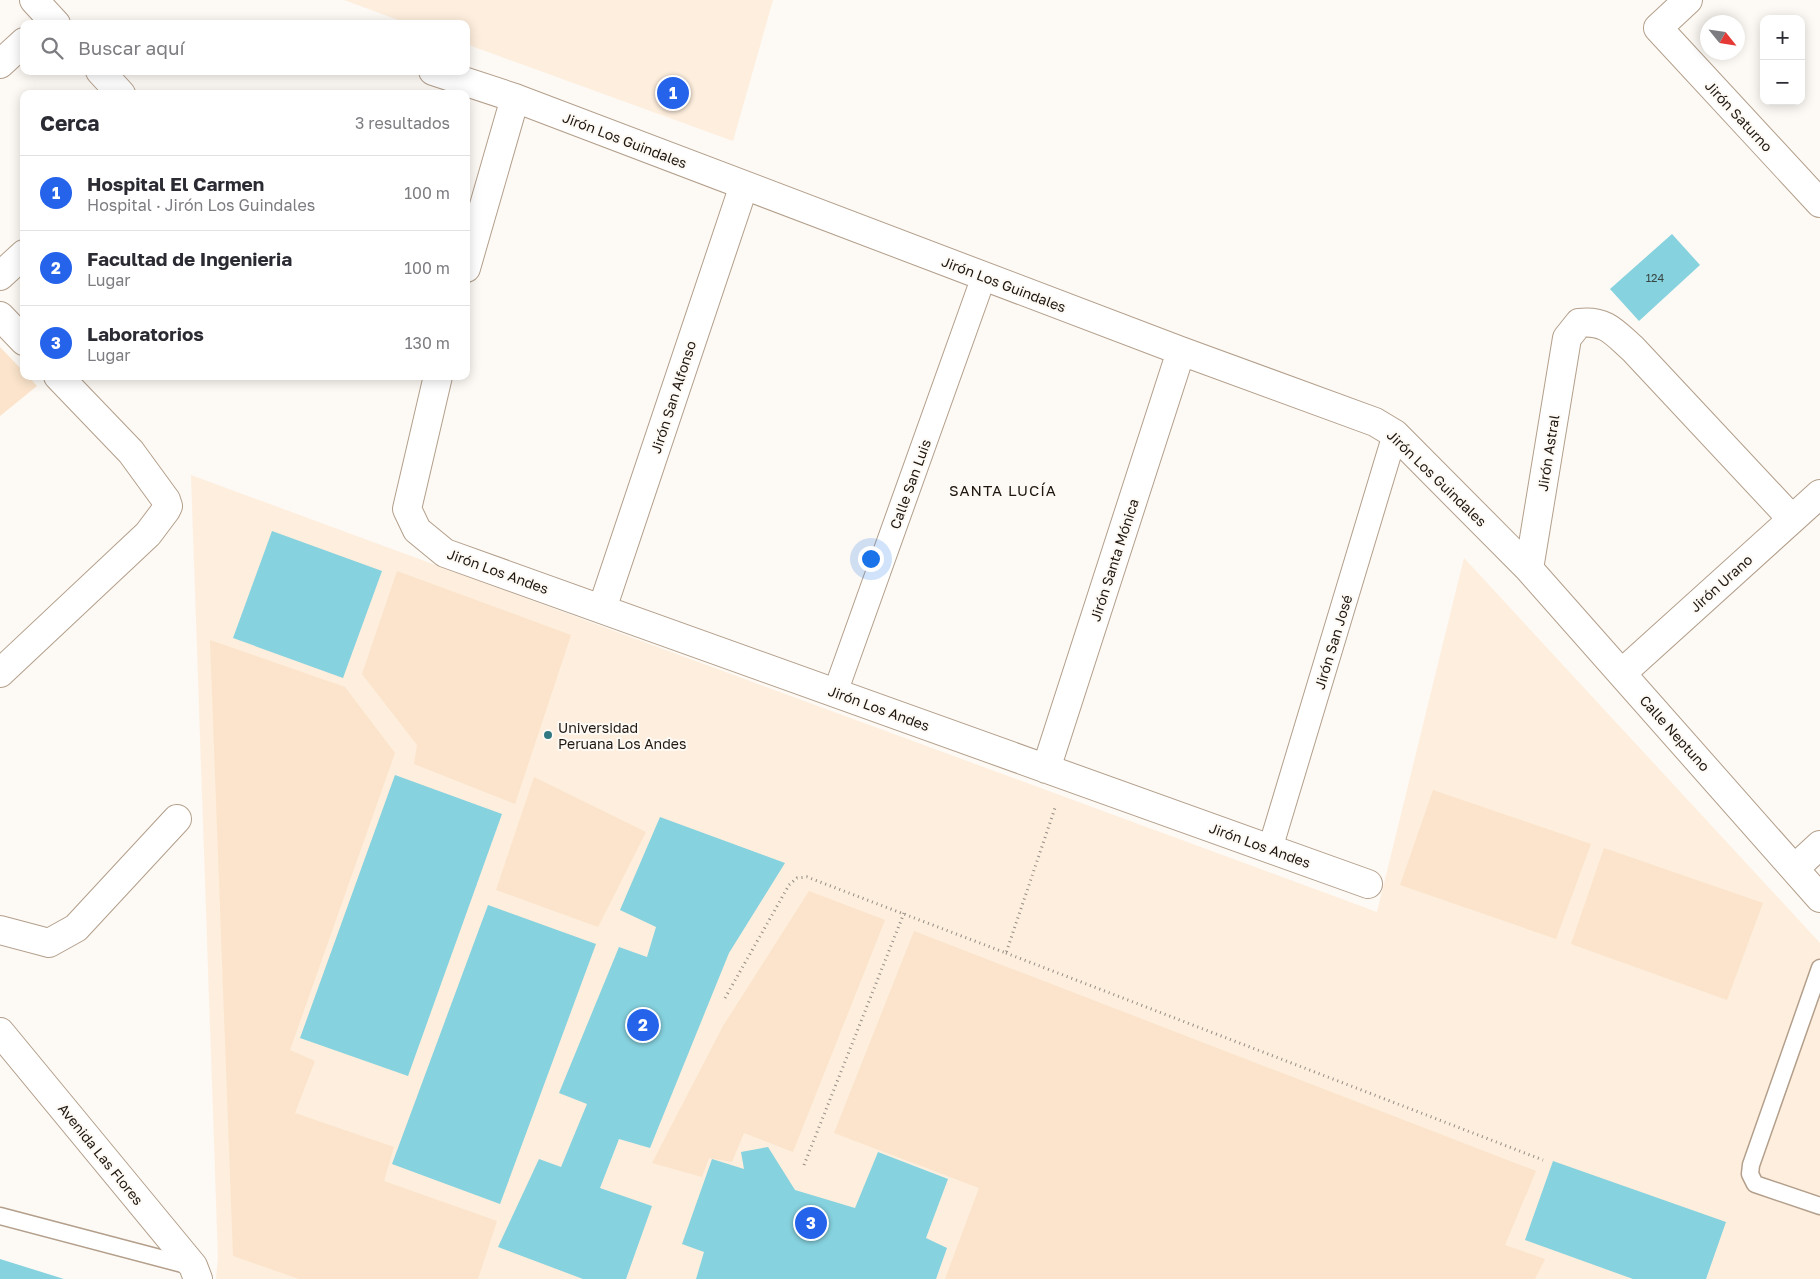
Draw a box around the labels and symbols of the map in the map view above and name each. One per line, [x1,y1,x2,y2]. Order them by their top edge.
north arrow [1700,15,1745,60]
pin: 1 [657,74,689,112]
street label: Jirón Saturno [1702,77,1776,155]
street label: Jirón Los Guindales [561,108,689,172]
street label: Jirón Los Guindales [940,252,1068,316]
house number: 124 [1646,271,1664,284]
street label: Jirón San Alfonso [647,339,699,455]
street label: Jirón Astral [1534,413,1562,493]
street label: Jirón Los Guindales [1384,426,1490,530]
street label: Calle San Luis [886,437,934,531]
district label: SANTA LUCÍA [949,481,1057,499]
street label: Jirón Santa Mónica [1086,496,1142,624]
street label: Jirón Los Andes [445,545,551,597]
your location [858,546,884,572]
street label: Jirón Urano [1686,551,1756,615]
street label: Jirón San José [1311,593,1355,691]
street label: Jirón Los Andes [826,682,932,734]
street label: Calle Neptuno [1636,692,1714,774]
place label: Universidad Peruana Los Andes [558,719,686,752]
marker: Universidad Peruana Los Andes [542,729,554,741]
street label: Jirón Los Andes [1207,819,1313,871]
pin: 2 [627,1006,659,1044]
street label: Avenida Las Flores [55,1100,147,1208]
pin: 3 [795,1204,827,1242]

